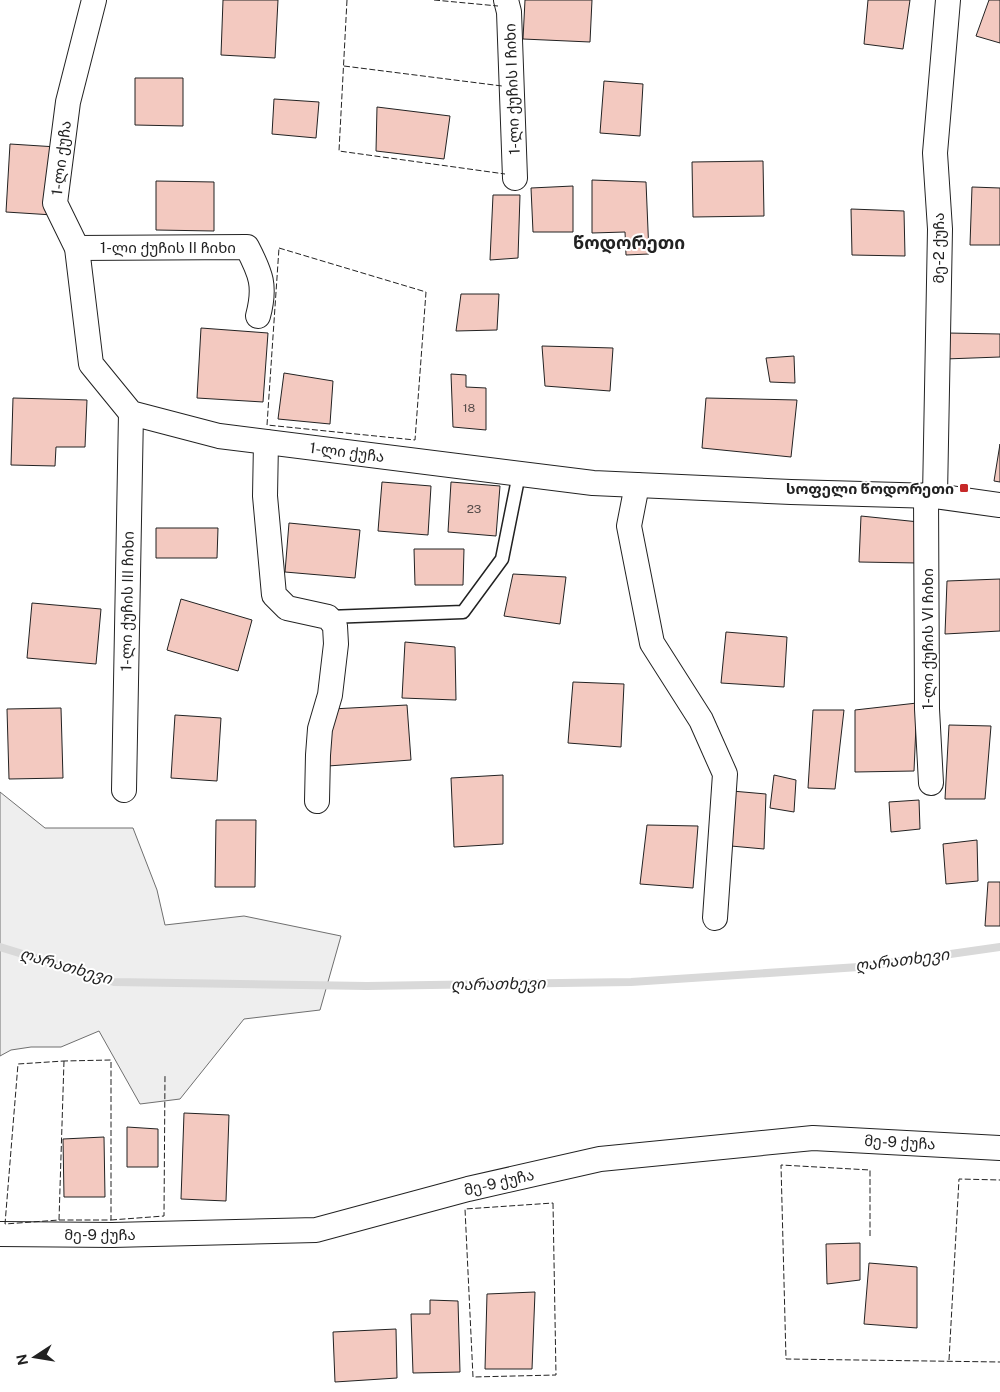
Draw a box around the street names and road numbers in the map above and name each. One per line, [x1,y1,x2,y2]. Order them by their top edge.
street label: 1-ლი ქუჩის I ჩიხი [501,23,524,155]
street label: 1-ლი ქუჩა [48,120,75,197]
street label: მე-2 ქუჩა [930,213,948,283]
street label: 1-ლი ქუჩის II ჩიხი [100,239,236,257]
street label: 1-ლი ქუჩა [308,439,385,466]
street label: 1-ლი ქუჩის III ჩიხი [117,531,138,671]
street label: 1-ლი ქუჩის VI ჩიხი [919,568,937,710]
street label: მე-9 ქუჩა [864,1132,936,1153]
street label: მე-9 ქუჩა [462,1166,536,1199]
street label: მე-9 ქუჩა [64,1226,136,1244]

